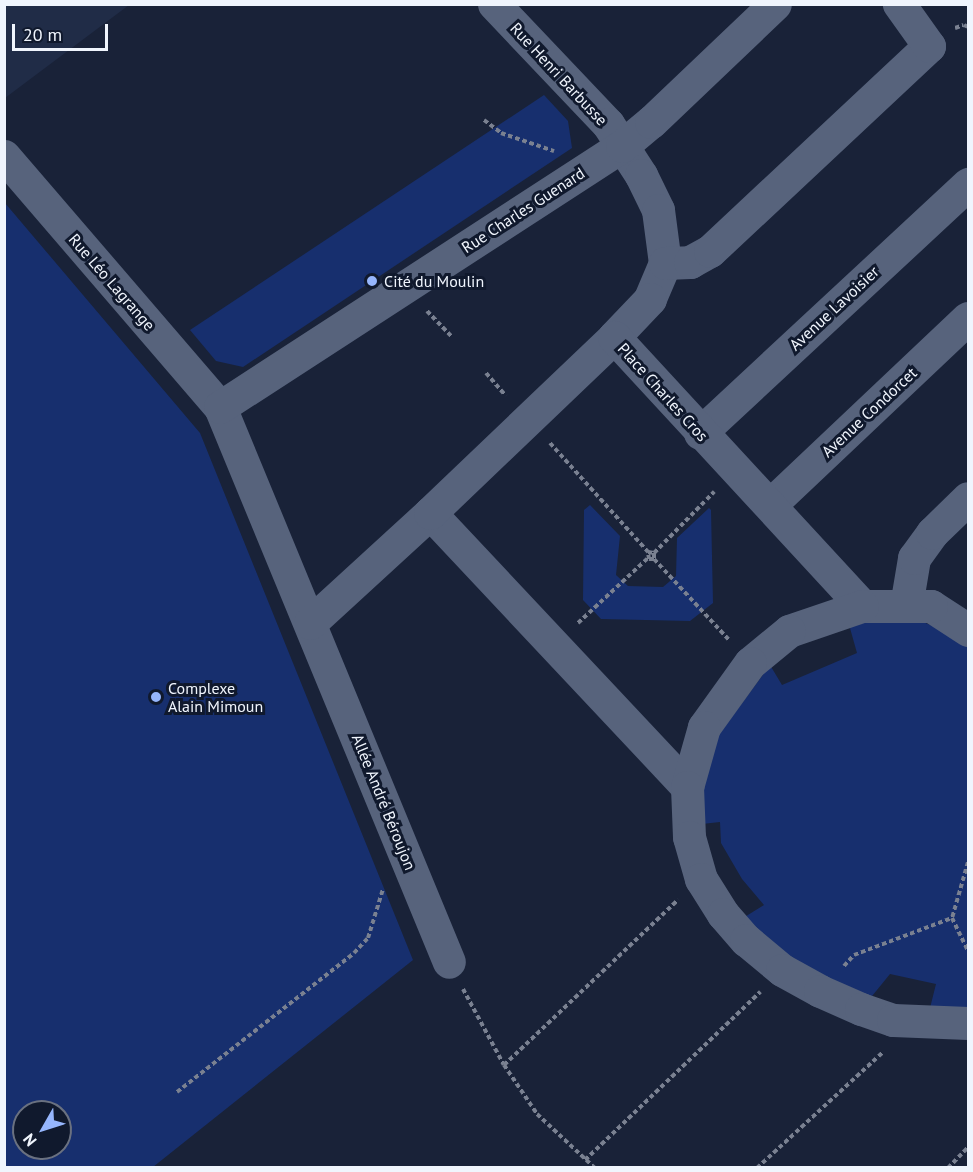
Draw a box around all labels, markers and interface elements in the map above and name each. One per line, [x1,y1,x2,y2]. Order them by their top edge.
scale bar [15,12,111,50]
street label: Rue Henri Barbusse [506,19,612,129]
text: 20 m [23,23,62,46]
street label: Rue Charles Guenard [458,163,588,257]
street label: Rue Léo Lagrange [65,230,159,334]
street label: Avenue Lavoisier [785,262,883,354]
place label: Cité du Moulin [384,271,484,291]
marker: Cité du Moulin [365,274,379,288]
street label: Place Charles Cros [614,339,712,445]
street label: Avenue Condorcet [817,363,921,461]
place label: Complexe Alain Mimoun [168,678,263,716]
marker: Complexe Alain Mimoun [149,690,163,704]
street label: Allée André Béroujon [348,731,420,873]
north arrow [12,1100,72,1160]
text: N [18,1130,41,1150]

